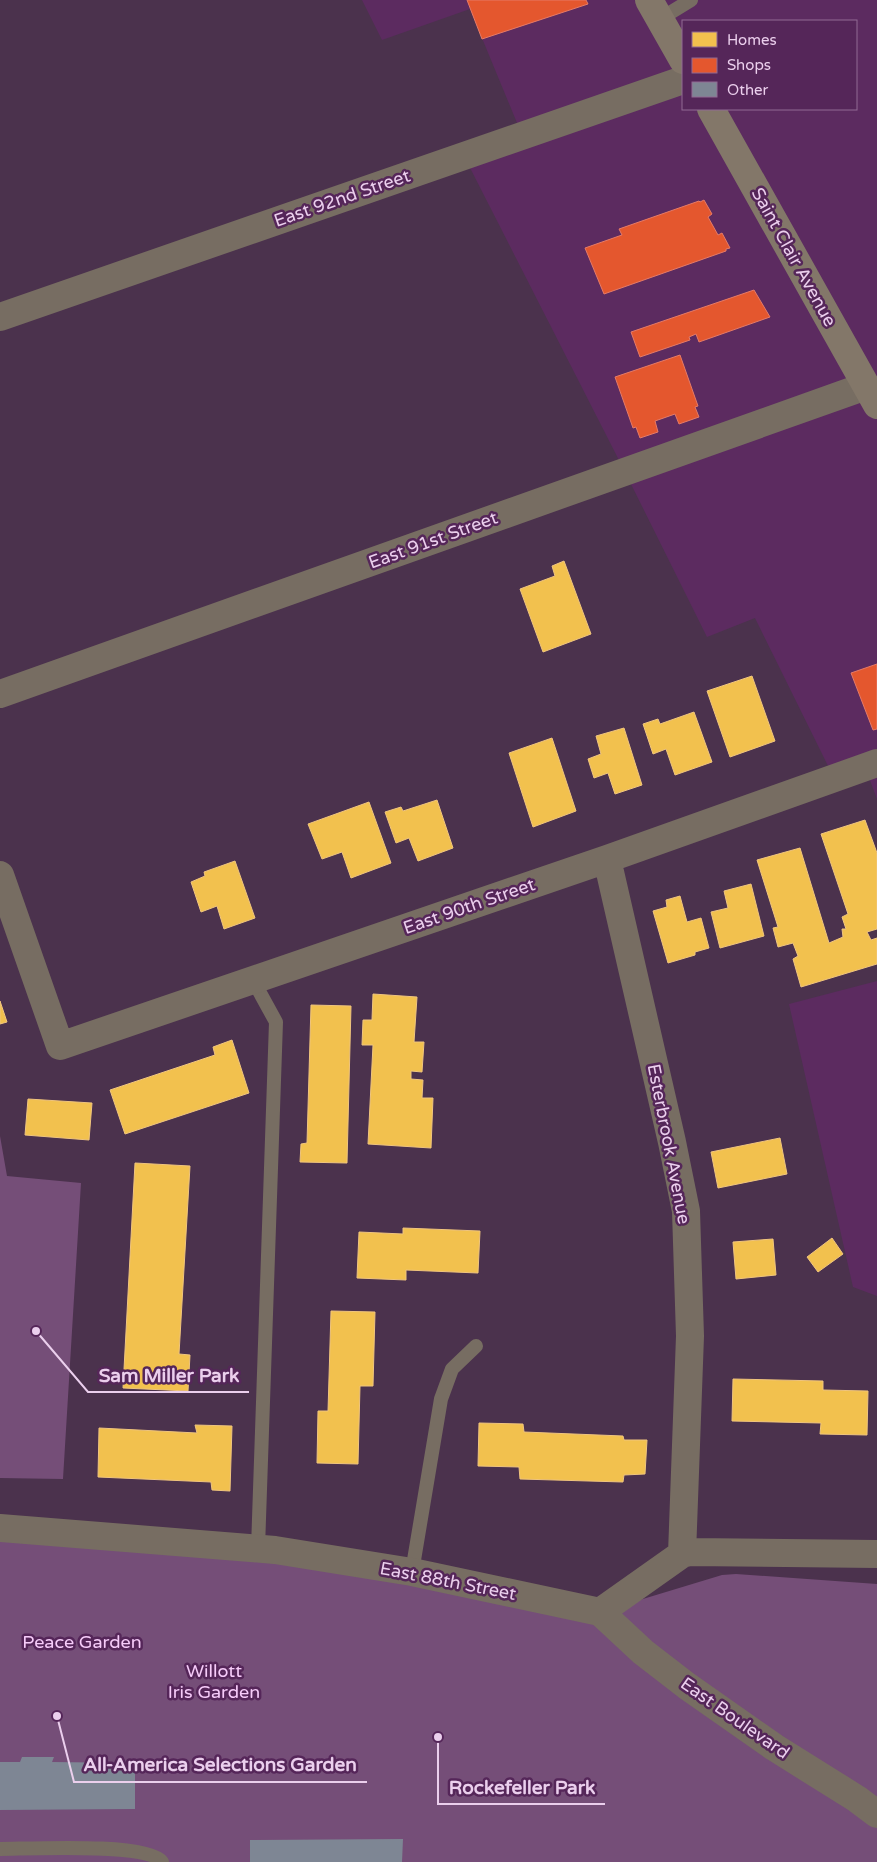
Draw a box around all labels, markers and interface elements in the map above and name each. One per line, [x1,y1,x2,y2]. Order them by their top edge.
legend [682,20,857,110]
text: Homes [727,31,777,49]
text: Shops [727,56,771,74]
text: Other [727,81,769,99]
street label: East 92nd Street [271,164,413,232]
street label: Saint Clair Avenue [747,184,841,330]
street label: East 91st Street [365,506,501,574]
street label: East 90th Street [400,873,538,939]
street label: Esterbrook Avenue [643,1062,695,1226]
callout: Sam Miller Park [88,1358,249,1392]
text: Sam Miller Park [99,1365,240,1387]
street label: East 88th Street [378,1557,518,1605]
park label: Peace Garden [22,1631,142,1653]
park label: Willott Iris Garden [168,1660,260,1703]
street label: East Boulevard [676,1672,794,1764]
callout: All-America Selections Garden [74,1748,367,1782]
text: All-America Selections Garden [83,1754,357,1776]
callout: Rockefeller Park [438,1770,605,1804]
text: Rockefeller Park [449,1777,596,1799]

